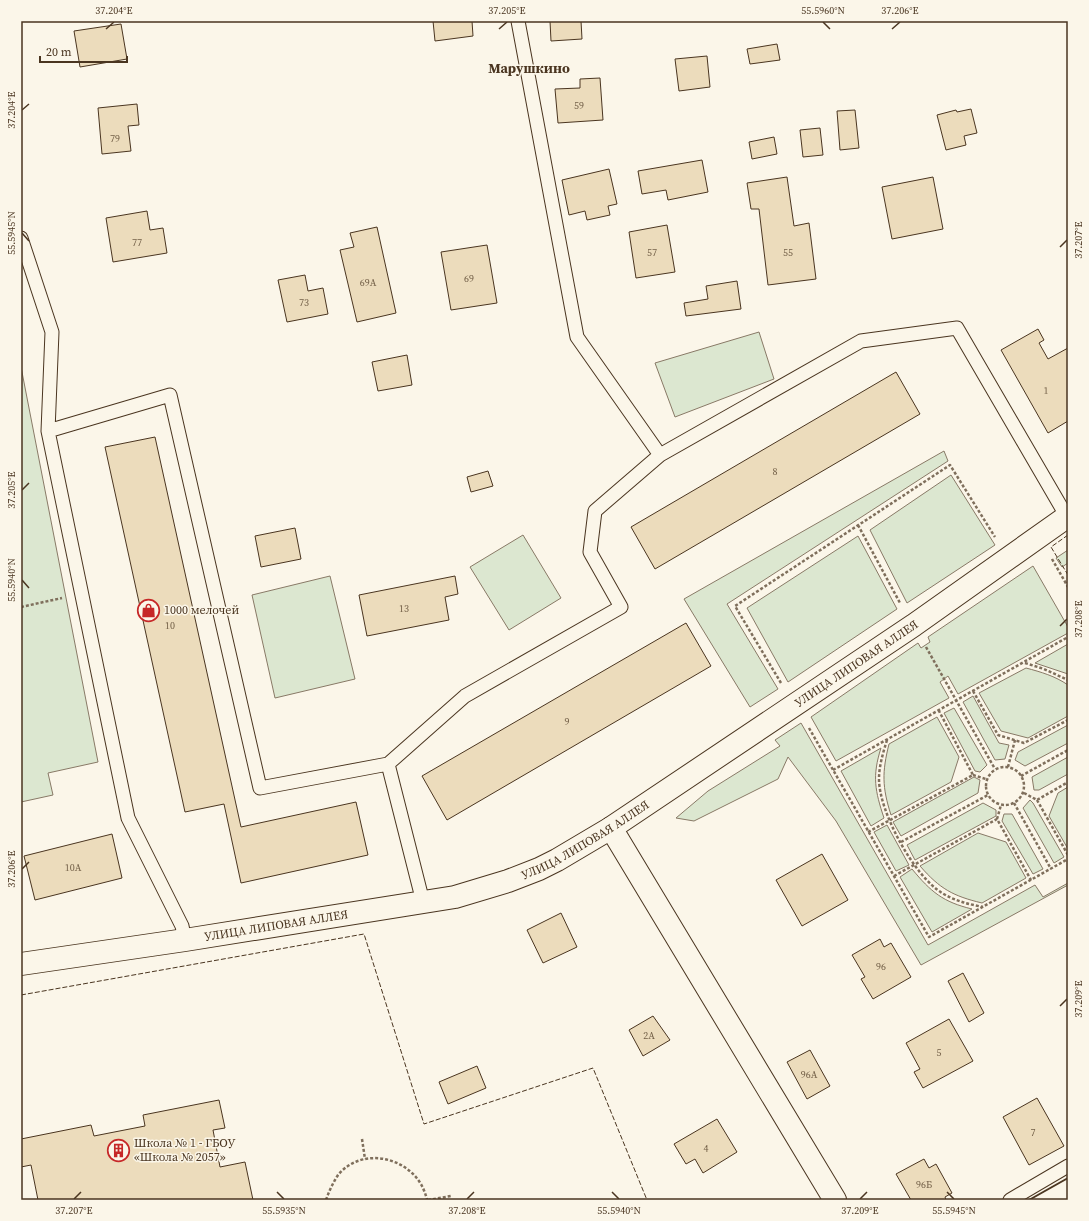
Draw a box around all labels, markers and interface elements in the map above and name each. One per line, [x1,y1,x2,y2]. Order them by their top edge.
text: 37.204°E [95,4,133,17]
text: 37.205°E [488,4,526,17]
text: 55.5960°N [801,4,845,17]
text: 37.206°E [881,4,919,17]
scale bar [40,38,127,64]
text: 20 m [46,44,72,60]
district label: Марушкино [488,58,570,78]
text: 37.204°E [5,91,18,129]
house number: 59 [574,99,584,112]
house number: 79 [110,132,120,145]
text: 55.5945°N [5,211,18,255]
text: 37.207°E [1072,221,1085,259]
house number: 77 [132,236,142,249]
house number: 57 [647,246,657,259]
house number: 55 [783,246,793,259]
house number: 69 [464,272,474,285]
house number: 69А [360,276,377,289]
house number: 73 [299,296,309,309]
house number: 1 [1044,384,1049,397]
house number: 8 [773,465,778,478]
text: 37.205°E [5,471,18,509]
text: 55.5940°N [5,558,18,602]
shop icon: 1000 мелочей [135,597,161,623]
text: 37.208°E [1072,600,1085,638]
place label: 1000 мелочей [164,602,239,618]
house number: 13 [399,602,409,615]
street label: УЛИЦА ЛИПОВАЯ АЛЛЕЯ [792,616,921,711]
house number: 10 [165,619,175,632]
house number: 9 [565,715,570,728]
street label: УЛИЦА ЛИПОВАЯ АЛЛЕЯ [519,797,652,883]
text: 37.206°E [5,850,18,888]
house number: 10А [65,861,82,874]
street label: УЛИЦА ЛИПОВАЯ АЛЛЕЯ [203,906,349,945]
house number: 96 [876,960,886,973]
text: 37.209°E [1072,980,1085,1018]
house number: 2А [643,1029,655,1042]
house number: 5 [937,1046,942,1059]
house number: 96А [801,1068,818,1081]
house number: 7 [1031,1126,1036,1139]
place label: Школа № 1 - ГБОУ «Школа № 2057» [134,1135,236,1165]
building icon: Школа № 1 - ГБОУ «Школа № 2057» [106,1137,132,1163]
house number: 4 [704,1142,709,1155]
house number: 96Б [916,1178,932,1191]
text: 37.207°E [55,1204,93,1217]
text: 55.5935°N [262,1204,306,1217]
text: 37.208°E [448,1204,486,1217]
text: 55.5940°N [597,1204,641,1217]
text: 37.209°E [841,1204,879,1217]
text: 55.5945°N [932,1204,976,1217]

